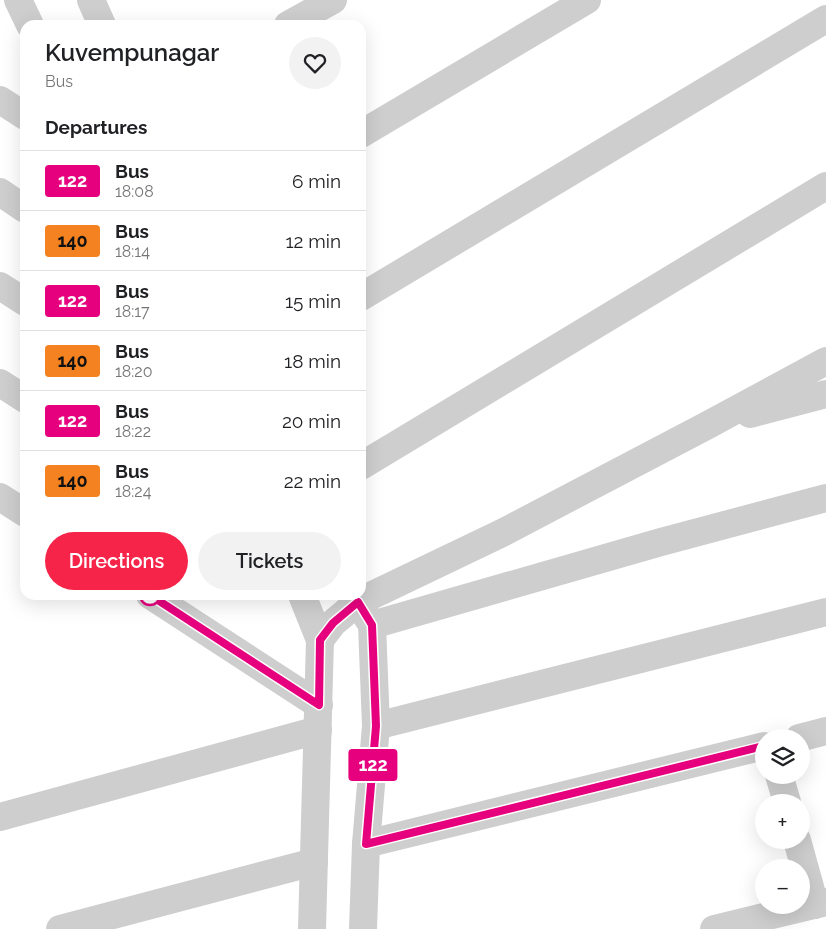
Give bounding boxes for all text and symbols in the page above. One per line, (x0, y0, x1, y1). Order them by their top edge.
button: heart (289, 37, 341, 89)
text: Kuvempunagar (45, 38, 219, 67)
text: Bus (45, 72, 73, 91)
text: Departures (45, 116, 147, 138)
text: Bus (115, 160, 149, 182)
text: 122 (58, 170, 87, 191)
text: 6 min (292, 170, 341, 192)
text: 18:08 (115, 182, 154, 201)
text: Bus (115, 220, 149, 242)
text: 140 (57, 230, 88, 251)
text: 12 min (285, 230, 341, 252)
text: 18:14 (115, 242, 150, 261)
text: Bus (115, 280, 149, 302)
text: 122 (58, 290, 87, 311)
text: 15 min (285, 290, 341, 312)
text: 18:17 (115, 302, 150, 321)
text: Bus (115, 340, 149, 362)
text: 140 (57, 350, 88, 371)
text: 18 min (284, 350, 341, 372)
text: 18:20 (115, 362, 152, 381)
text: Bus (115, 400, 149, 422)
text: 122 (58, 410, 87, 431)
text: 20 min (282, 410, 341, 432)
text: 18:22 (115, 422, 151, 441)
text: Bus (115, 460, 149, 482)
text: 140 (57, 470, 88, 491)
text: 22 min (284, 470, 341, 492)
text: 18:24 (115, 482, 151, 501)
button: Directions (45, 532, 188, 590)
button: Tickets (198, 532, 341, 590)
unlabelled marker (139, 584, 161, 606)
map controls (755, 729, 810, 914)
button: layers (755, 729, 810, 784)
line badge: 122 (344, 749, 402, 781)
text: 122 (358, 754, 388, 775)
button: + (755, 794, 810, 849)
button: − (755, 859, 810, 914)

